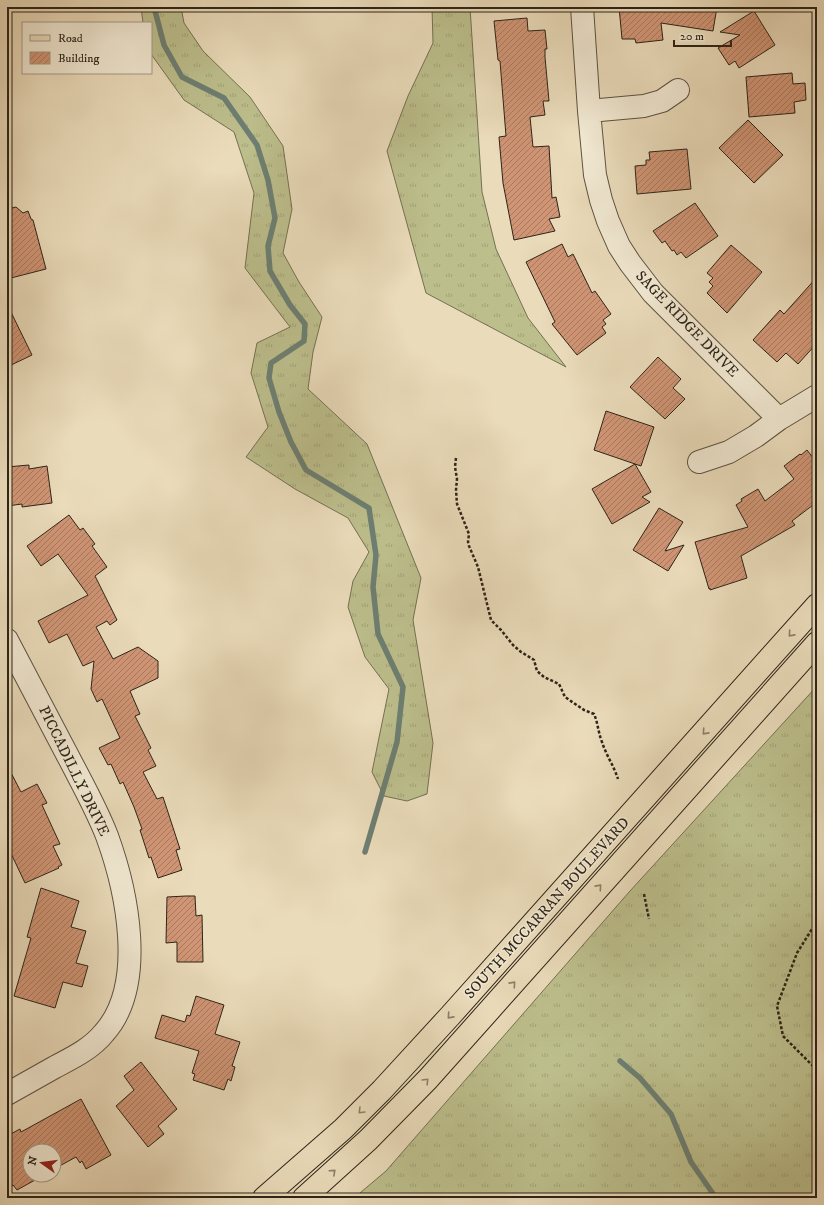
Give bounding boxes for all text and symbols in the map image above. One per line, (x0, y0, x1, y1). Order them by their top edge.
legend (22, 22, 152, 74)
scale bar (674, 22, 731, 48)
text: 20 m (680, 29, 704, 44)
text: Road (58, 31, 83, 46)
text: Building (58, 51, 99, 66)
street label: SAGE RIDGE DRIVE (631, 267, 743, 381)
one-way arrow (789, 630, 796, 637)
street label: PICCADILLY DRIVE (34, 703, 114, 840)
one-way arrow (703, 727, 710, 734)
street label: SOUTH MCCARRAN BOULEVARD (460, 813, 634, 1003)
one-way arrow (595, 885, 602, 892)
one-way arrow (508, 982, 515, 989)
one-way arrow (447, 1011, 455, 1019)
one-way arrow (421, 1078, 429, 1086)
one-way arrow (358, 1106, 366, 1114)
north arrow (22, 1143, 62, 1183)
text: N (25, 1155, 41, 1167)
one-way arrow (328, 1169, 336, 1176)

